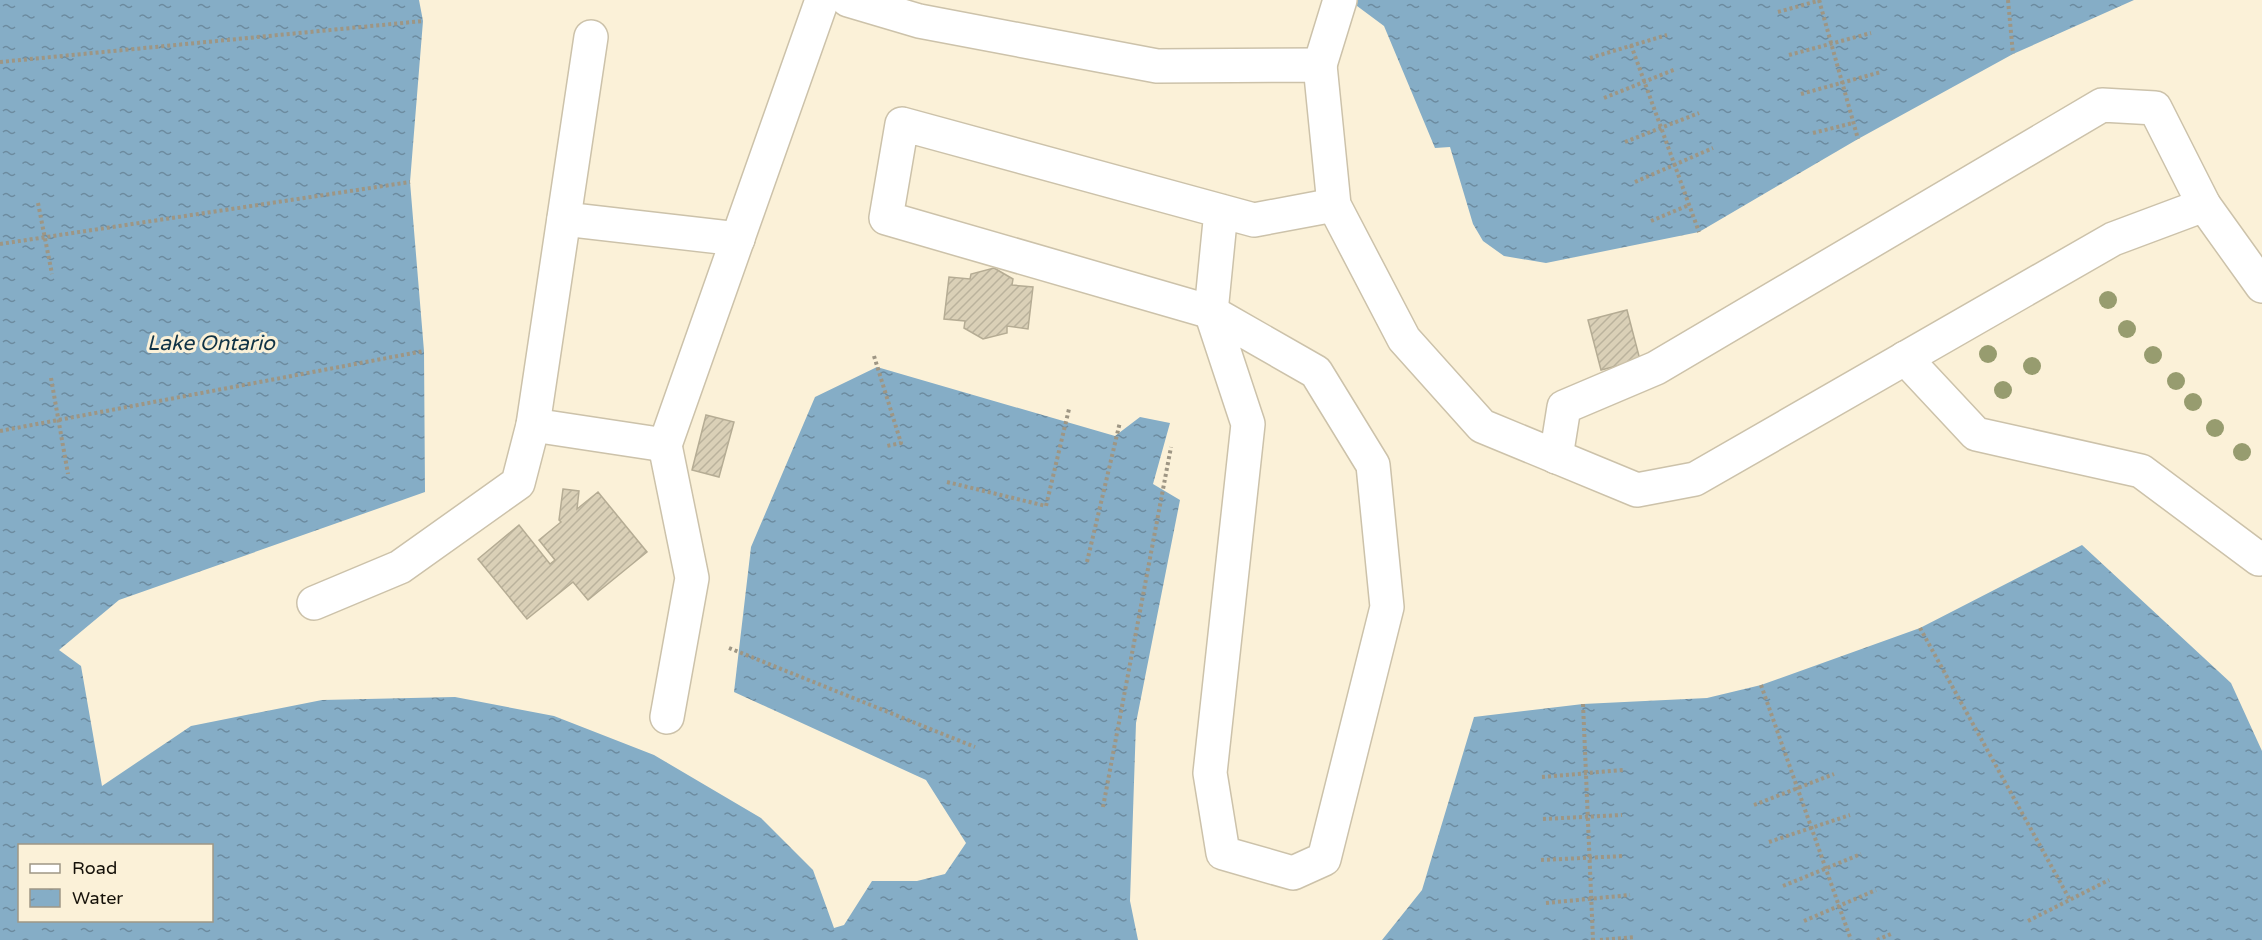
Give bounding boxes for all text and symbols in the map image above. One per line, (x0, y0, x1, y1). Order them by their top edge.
water label: Lake Ontario (147, 331, 276, 356)
legend (18, 844, 213, 922)
text: Road (72, 857, 117, 879)
text: Water (72, 887, 123, 909)

